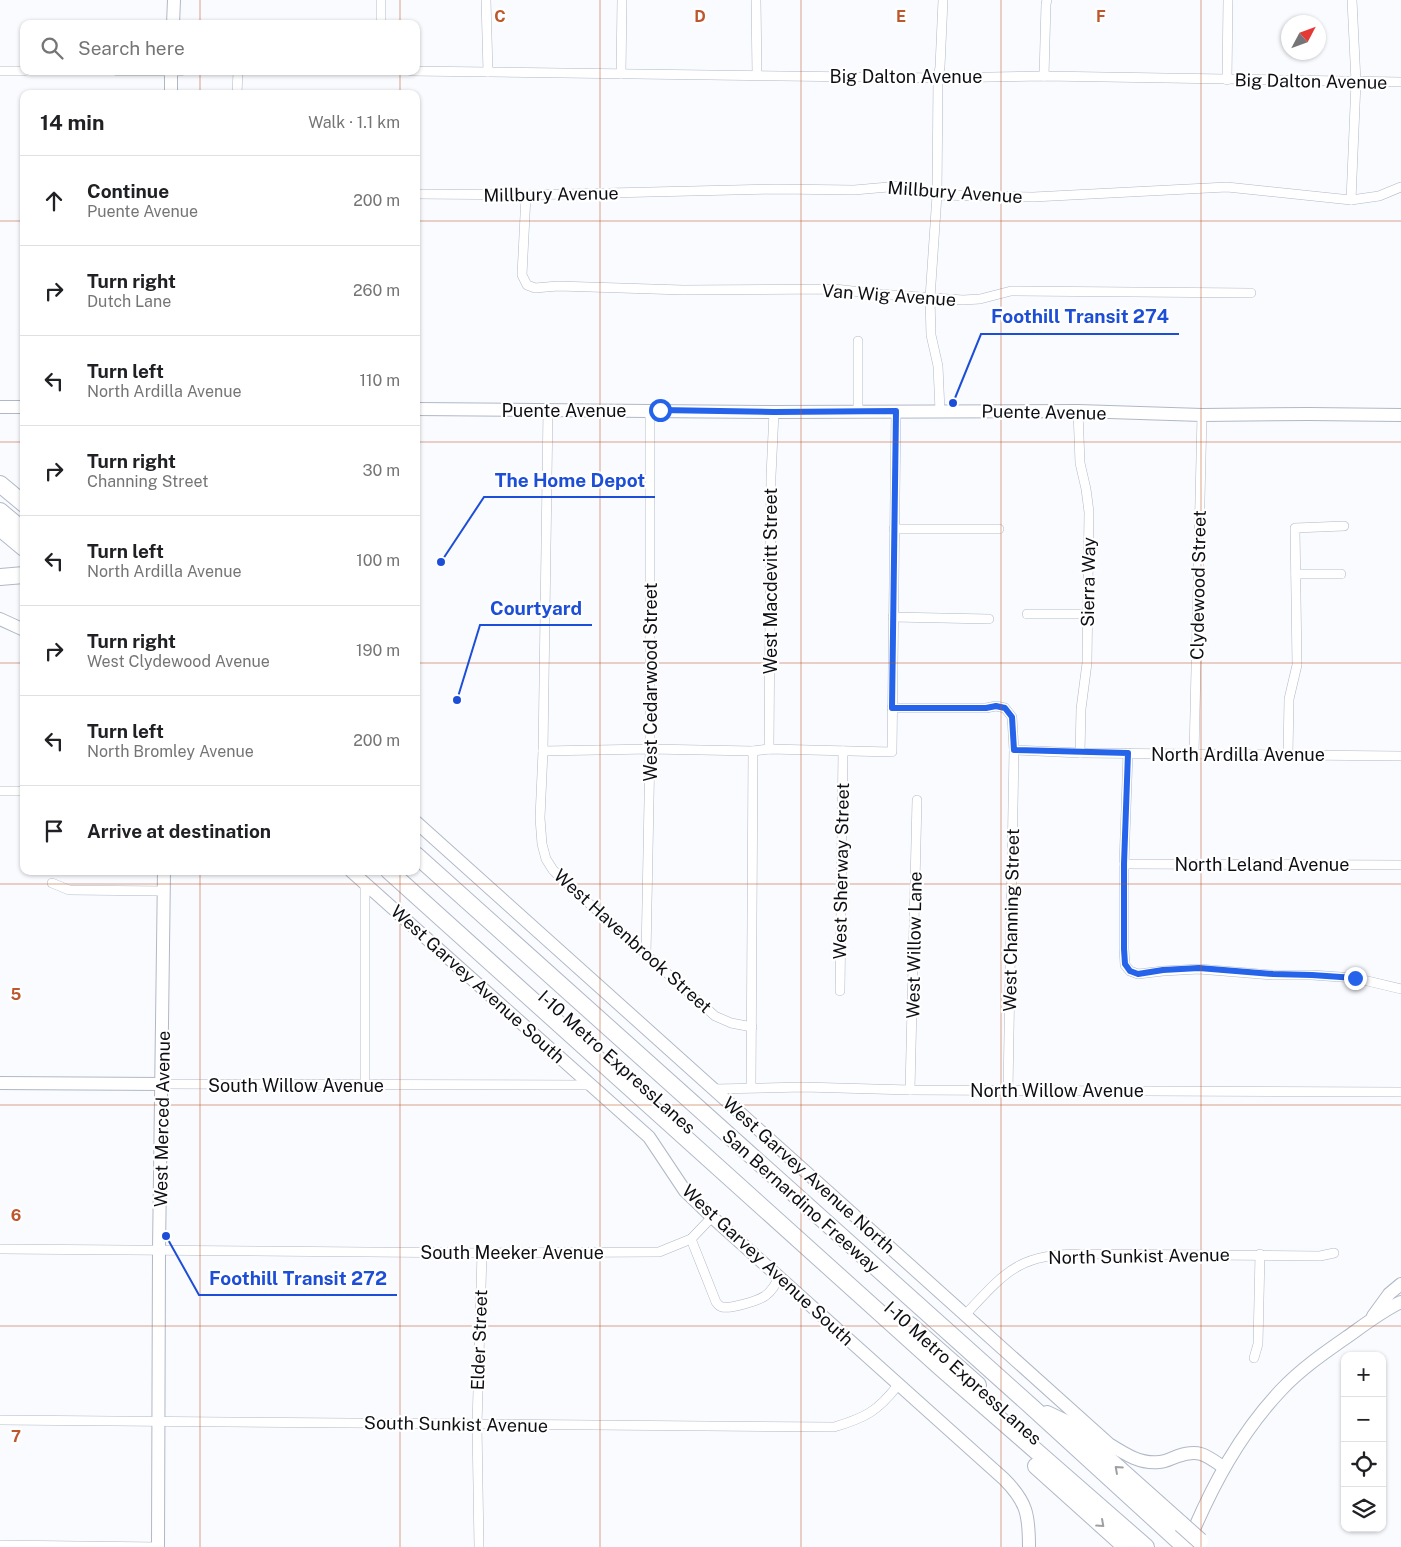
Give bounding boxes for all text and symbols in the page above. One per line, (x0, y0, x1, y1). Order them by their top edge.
text: C (494, 7, 506, 26)
text: D (694, 7, 706, 26)
text: E (896, 7, 906, 26)
text: F (1096, 7, 1106, 26)
north arrow (1281, 15, 1326, 60)
search box (20, 20, 420, 75)
icon: search (38, 34, 66, 62)
text: Search here (78, 37, 185, 59)
street label: Big Dalton Avenue (830, 66, 982, 87)
street label: Big Dalton Avenue (1234, 69, 1388, 93)
text: 14 min (40, 110, 104, 135)
text: Walk · 1.1 km (308, 113, 400, 132)
street label: Millbury Avenue (887, 177, 1023, 207)
text: Continue (87, 180, 169, 202)
street label: Millbury Avenue (483, 182, 619, 206)
icon: ahead (40, 187, 68, 215)
text: 200 m (353, 191, 400, 210)
text: Puente Avenue (87, 202, 198, 221)
text: Turn right (87, 270, 176, 292)
icon: right (40, 277, 68, 305)
street label: Van Wig Avenue (821, 280, 957, 310)
text: 260 m (353, 281, 400, 300)
text: Dutch Lane (87, 292, 171, 311)
callout: Foothill Transit 274 (981, 300, 1179, 334)
text: Foothill Transit 274 (991, 305, 1169, 327)
text: Turn left (87, 360, 164, 382)
icon: left (40, 367, 68, 395)
text: 110 m (359, 371, 400, 390)
text: North Ardilla Avenue (87, 382, 242, 401)
route start (649, 399, 672, 422)
street label: Puente Avenue (501, 400, 627, 421)
street label: Puente Avenue (981, 400, 1107, 424)
text: Turn right (87, 450, 176, 472)
icon: right (40, 457, 68, 485)
text: 30 m (363, 461, 400, 480)
callout: The Home Depot (484, 463, 655, 497)
text: The Home Depot (495, 469, 645, 491)
text: Channing Street (87, 472, 208, 491)
street label: West Macdevitt Street (760, 488, 781, 674)
street label: Clydewood Street (1186, 510, 1210, 660)
street label: Sierra Way (1077, 536, 1099, 627)
text: Turn left (87, 540, 164, 562)
icon: left (40, 547, 68, 575)
text: 100 m (356, 551, 400, 570)
text: North Ardilla Avenue (87, 562, 242, 581)
street label: West Cedarwood Street (640, 582, 661, 782)
callout: Courtyard (480, 591, 592, 625)
text: Courtyard (490, 597, 582, 619)
text: Turn right (87, 630, 176, 652)
icon: right (40, 637, 68, 665)
text: 190 m (356, 641, 400, 660)
text: West Clydewood Avenue (87, 652, 270, 671)
text: Turn left (87, 720, 164, 742)
icon: left (40, 727, 68, 755)
text: 200 m (353, 731, 400, 750)
text: North Bromley Avenue (87, 742, 254, 761)
street label: North Ardilla Avenue (1151, 744, 1325, 765)
street label: West Sherway Street (829, 782, 853, 960)
icon: arrive (40, 817, 68, 845)
text: Arrive at destination (87, 820, 271, 842)
street label: West Channing Street (999, 828, 1023, 1012)
street label: North Leland Avenue (1174, 854, 1350, 875)
street label: West Havenbrook Street (550, 865, 716, 1017)
street label: West Willow Lane (902, 871, 926, 1019)
street label: West Garvey Avenue South (387, 901, 569, 1067)
route end (1344, 967, 1367, 990)
text: 5 (11, 985, 22, 1004)
street label: I-10 Metro ExpressLanes (534, 986, 700, 1138)
street label: West Merced Avenue (150, 1031, 174, 1207)
street label: South Willow Avenue (208, 1075, 384, 1096)
street label: North Willow Avenue (970, 1080, 1144, 1101)
street label: West Garvey Avenue North (719, 1092, 899, 1258)
street label: San Bernardino Freeway (718, 1125, 884, 1277)
street label: West Garvey Avenue South (678, 1180, 858, 1350)
text: 6 (11, 1206, 21, 1225)
street label: South Meeker Avenue (420, 1242, 604, 1263)
street label: North Sunkist Avenue (1048, 1244, 1230, 1268)
callout: Foothill Transit 272 (199, 1261, 397, 1295)
text: Foothill Transit 272 (209, 1267, 387, 1289)
street label: Elder Street (467, 1289, 491, 1391)
street label: I-10 Metro ExpressLanes (880, 1297, 1046, 1449)
map controls (1341, 1352, 1386, 1532)
button: + (1341, 1352, 1386, 1397)
button: − (1341, 1397, 1386, 1442)
street label: South Sunkist Avenue (364, 1412, 548, 1436)
text: 7 (11, 1427, 21, 1446)
button: locate (1341, 1442, 1386, 1487)
one-way arrow (1115, 1466, 1124, 1475)
button: layers (1341, 1487, 1386, 1532)
one-way arrow (1095, 1518, 1104, 1527)

